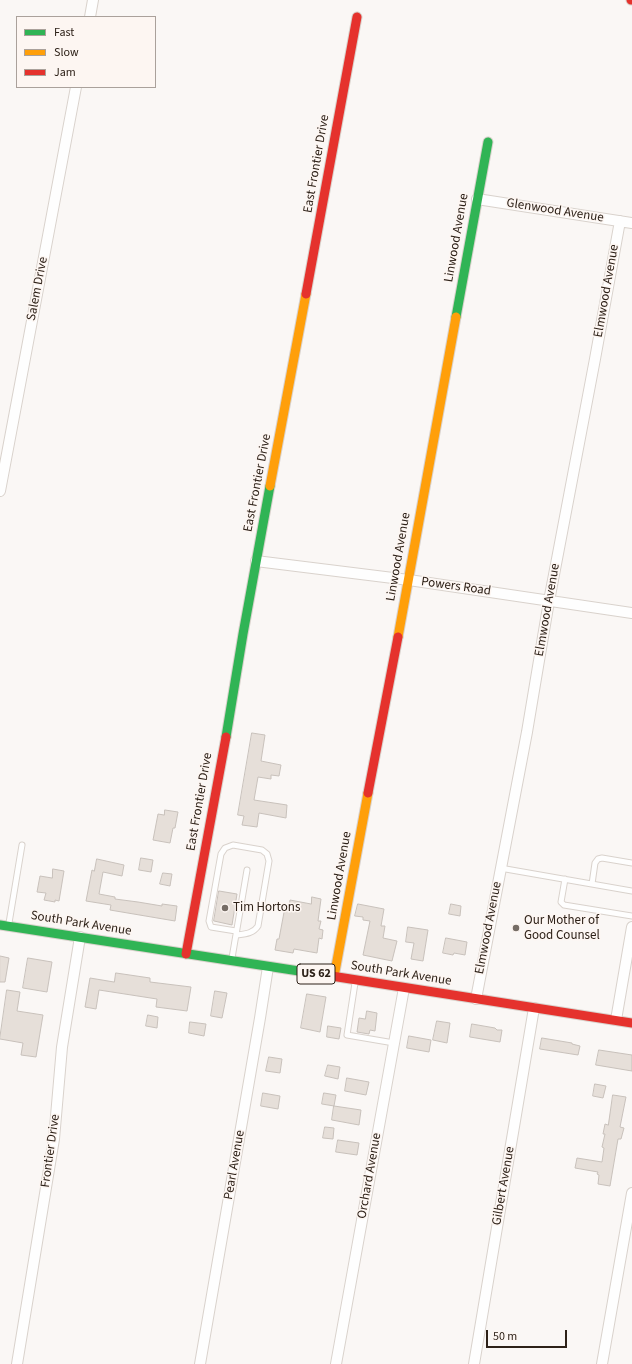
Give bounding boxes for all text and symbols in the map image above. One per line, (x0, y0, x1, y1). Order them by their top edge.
legend (16, 16, 156, 88)
text: Fast (54, 24, 74, 41)
text: Slow (54, 44, 79, 61)
text: Jam (54, 64, 76, 81)
street label: East Frontier Drive (301, 114, 333, 214)
street label: Linwood Avenue (442, 192, 472, 284)
street label: Glenwood Avenue (505, 196, 605, 226)
street label: Elmwood Avenue (591, 243, 623, 339)
street label: Salem Drive (24, 256, 52, 322)
street label: East Frontier Drive (241, 433, 275, 533)
street label: Linwood Avenue (384, 511, 414, 603)
street label: Elmwood Avenue (532, 562, 564, 658)
street label: Powers Road (420, 574, 492, 600)
street label: East Frontier Drive (184, 752, 216, 852)
street label: Linwood Avenue (325, 830, 355, 922)
street label: Elmwood Avenue (472, 880, 506, 976)
place label: Tim Hortons (233, 900, 300, 916)
marker: Tim Hortons (220, 903, 230, 913)
street label: South Park Avenue (29, 908, 133, 940)
place label: Our Mother of Good Counsel (524, 913, 600, 944)
marker: Our Mother of Good Counsel (511, 923, 521, 933)
street label: South Park Avenue (349, 958, 453, 990)
road number: US 62 (297, 964, 335, 984)
street label: Frontier Drive (38, 1113, 64, 1189)
street label: Pearl Avenue (221, 1129, 249, 1201)
street label: Orchard Avenue (355, 1132, 385, 1220)
street label: Gilbert Avenue (489, 1145, 519, 1227)
scale bar (488, 1322, 569, 1348)
text: 50 m (493, 1328, 517, 1345)

